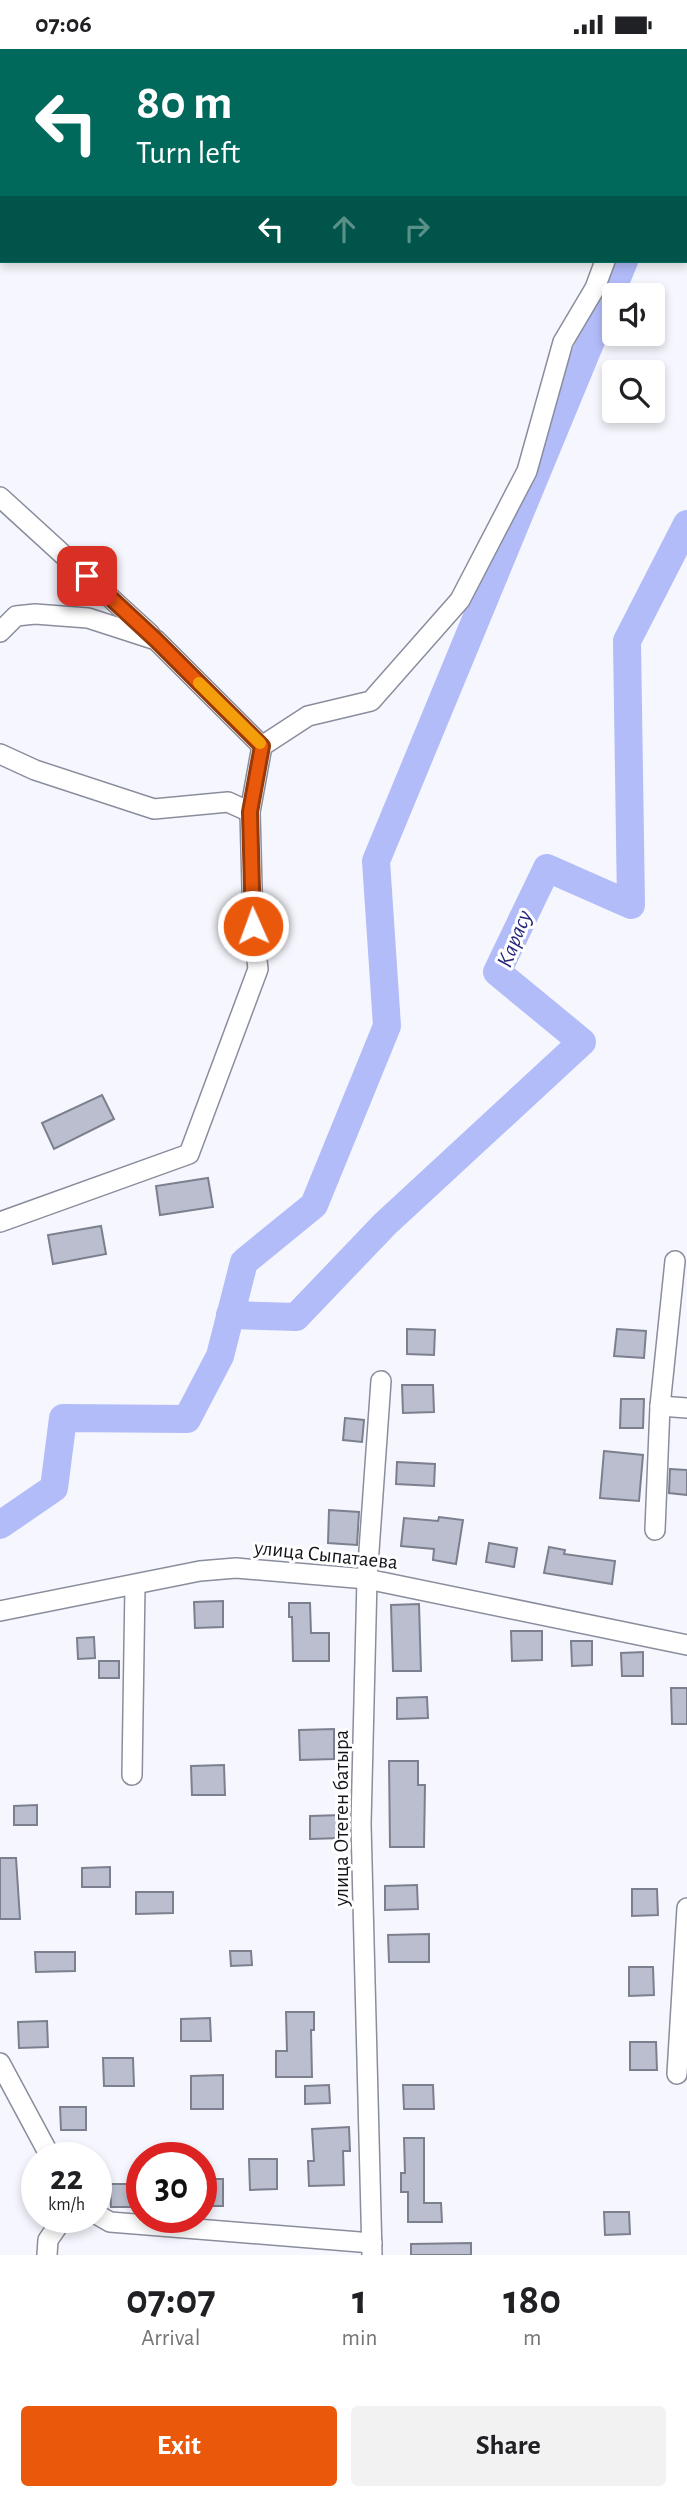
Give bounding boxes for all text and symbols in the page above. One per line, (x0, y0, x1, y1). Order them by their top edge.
text: 07:06 (35, 11, 92, 37)
icon: left (21, 77, 112, 168)
text: 80 m (136, 79, 233, 128)
text: Turn left (136, 137, 240, 169)
icon: left (252, 210, 290, 248)
icon: ahead (325, 210, 363, 248)
icon: right (398, 210, 436, 248)
map controls (602, 283, 665, 423)
button: sound (602, 283, 665, 346)
button: search (602, 360, 665, 423)
pin (57, 546, 117, 606)
icon: arrive (68, 557, 106, 595)
position arrow (216, 889, 290, 963)
water label: Карасу (493, 907, 537, 971)
street label: улица Сыпатаева (252, 1537, 399, 1573)
street label: улица Отеген батыра (331, 1729, 352, 1907)
speed limit sign: 30 (126, 2142, 217, 2233)
text: 22 (50, 2161, 83, 2196)
text: km/h (48, 2196, 85, 2214)
text: 07:07 (126, 2279, 216, 2321)
text: 1 (352, 2279, 367, 2321)
text: 180 (503, 2279, 561, 2321)
text: Arrival (141, 2327, 200, 2350)
text: min (342, 2327, 377, 2350)
text: m (523, 2327, 541, 2350)
button: Exit (21, 2406, 337, 2486)
button: Share (351, 2406, 666, 2486)

